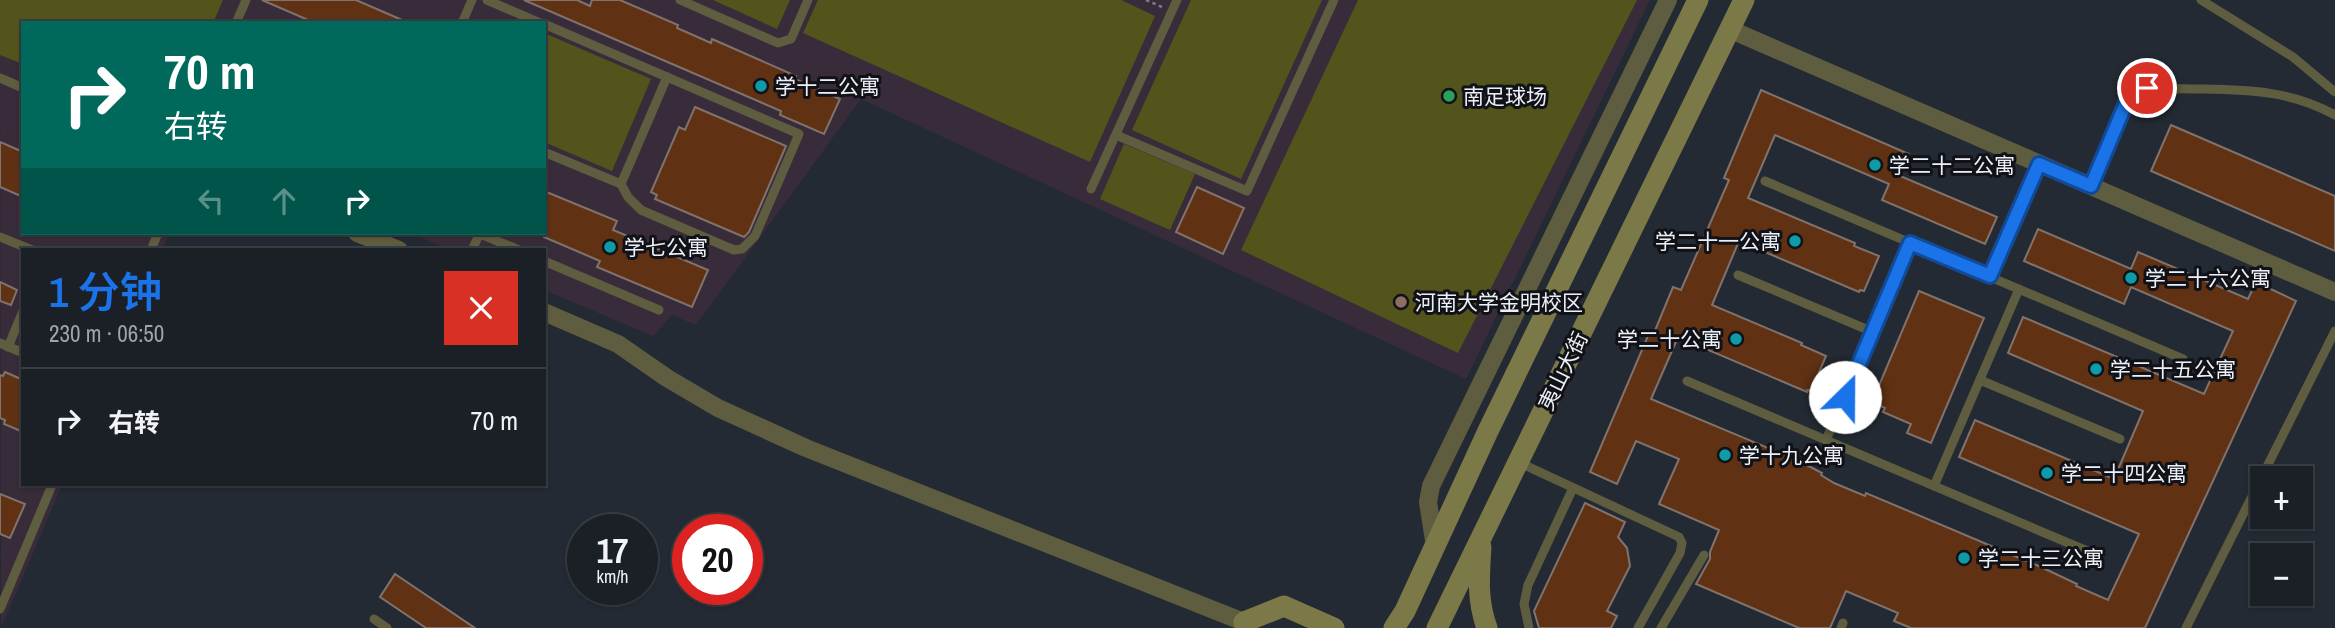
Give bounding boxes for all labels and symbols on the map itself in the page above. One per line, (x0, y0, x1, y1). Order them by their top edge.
pin (2117, 58, 2177, 118)
place label: 学十二公寓 (775, 72, 880, 101)
marker: 学十二公寓 (753, 78, 769, 94)
place label: 南足球场 (1463, 82, 1547, 111)
marker: 南足球场 (1441, 88, 1457, 104)
place label: 学二十二公寓 (1889, 151, 2015, 180)
marker: 学二十二公寓 (1867, 157, 1883, 173)
place label: 学二十一公寓 (1655, 227, 1781, 256)
place label: 学七公寓 (624, 233, 708, 262)
marker: 学二十一公寓 (1787, 233, 1803, 249)
marker: 学七公寓 (602, 239, 618, 255)
place label: 学二十六公寓 (2145, 264, 2271, 293)
marker: 学二十六公寓 (2123, 270, 2139, 286)
place label: 河南大学金明校区 (1415, 288, 1583, 317)
marker: 河南大学金明校区 (1393, 294, 1409, 310)
place label: 学二十公寓 (1617, 325, 1722, 354)
street label: 夷山大街 (1532, 327, 1594, 415)
marker: 学二十公寓 (1728, 331, 1744, 347)
place label: 学二十五公寓 (2110, 355, 2236, 384)
position arrow (1808, 360, 1882, 434)
marker: 学二十五公寓 (2088, 361, 2104, 377)
place label: 学十九公寓 (1739, 441, 1844, 470)
marker: 学十九公寓 (1717, 447, 1733, 463)
place label: 学二十四公寓 (2061, 459, 2187, 488)
marker: 学二十四公寓 (2039, 465, 2055, 481)
speed limit sign: 20 (672, 514, 763, 605)
place label: 学二十三公寓 (1978, 544, 2104, 573)
marker: 学二十三公寓 (1956, 550, 1972, 566)

